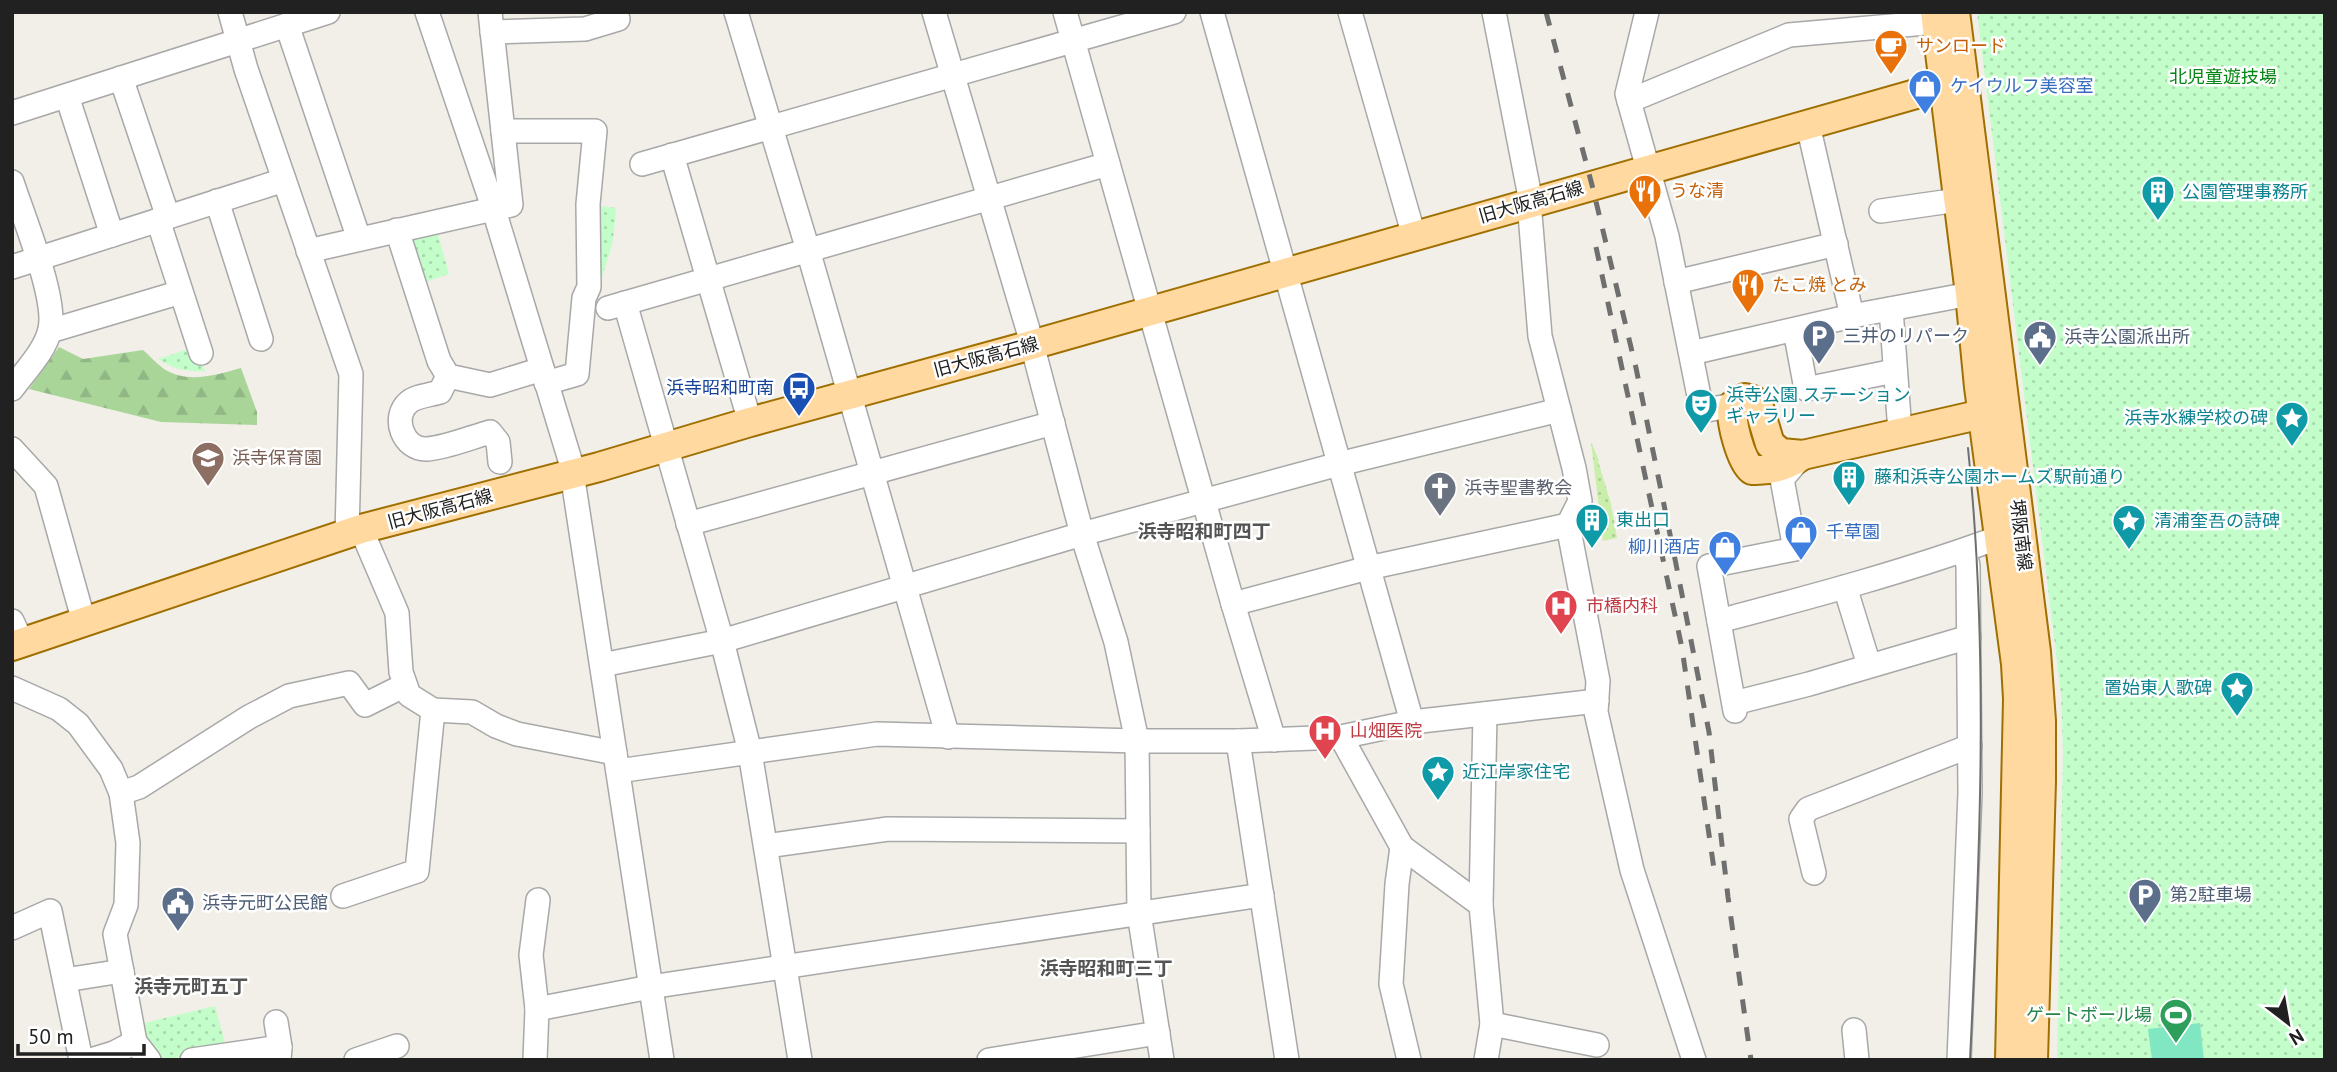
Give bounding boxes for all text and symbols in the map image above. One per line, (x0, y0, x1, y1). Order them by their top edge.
cafe icon: サンロード (1872, 27, 1910, 76)
place label: サンロード (1916, 34, 2006, 57)
park label: 北児童遊技場 (2169, 65, 2277, 88)
shop icon: ケイウルフ美容室 (1906, 67, 1944, 116)
place label: ケイウルフ美容室 (1950, 74, 2094, 97)
restaurant icon: うな清 (1626, 172, 1664, 221)
building icon: 公園管理事務所 (2139, 173, 2177, 222)
street label: 旧大阪高石線 (1476, 176, 1586, 227)
place label: うな清 (1670, 179, 1724, 202)
place label: 公園管理事務所 (2182, 180, 2308, 203)
restaurant icon: たこ焼 とみ (1729, 266, 1767, 315)
place label: たこ焼 とみ (1772, 273, 1867, 296)
parking icon: 三井のリパーク (1800, 317, 1838, 366)
public building icon: 浜寺公園派出所 (2021, 318, 2059, 367)
place label: 三井のリパーク (1843, 324, 1969, 347)
place label: 浜寺公園派出所 (2064, 325, 2190, 348)
street label: 旧大阪高石線 (931, 331, 1041, 382)
bus stop icon: 浜寺昭和町南 (780, 369, 818, 418)
place label: 浜寺昭和町南 (666, 376, 774, 399)
place label: 浜寺公園 ステーション ギャラリー (1726, 383, 1910, 427)
theatre icon: 浜寺公園 ステーション ギャラリー (1682, 386, 1720, 435)
place icon: 浜寺水練学校の碑 (2273, 399, 2311, 448)
place label: 浜寺水練学校の碑 (2124, 406, 2268, 429)
school or university icon: 浜寺保育園 (189, 439, 227, 488)
place label: 浜寺保育園 (232, 446, 322, 469)
building icon: 藤和浜寺公園ホームズ駅前通り (1830, 458, 1868, 507)
place label: 藤和浜寺公園ホームズ駅前通り (1874, 465, 2125, 488)
church icon: 浜寺聖書教会 (1421, 469, 1459, 518)
place label: 浜寺聖書教会 (1464, 476, 1572, 499)
street label: 旧大阪高石線 (385, 483, 495, 534)
street label: 堺阪南線 (2006, 498, 2037, 572)
building icon: 東出口 (1573, 501, 1611, 550)
place icon: 清浦奎吾の詩碑 (2110, 502, 2148, 551)
place label: 東出口 (1616, 508, 1670, 531)
place label: 清浦奎吾の詩碑 (2154, 509, 2280, 532)
shop icon: 千草園 (1782, 513, 1820, 562)
district label: 浜寺昭和町四丁 (1137, 519, 1271, 543)
place label: 千草園 (1826, 520, 1880, 543)
shop icon: 柳川酒店 (1706, 528, 1744, 577)
place label: 柳川酒店 (1628, 535, 1700, 558)
hospital icon: 市橋内科 (1542, 587, 1580, 636)
place label: 市橋内科 (1586, 594, 1658, 617)
place icon: 置始東人歌碑 (2218, 669, 2256, 718)
place label: 置始東人歌碑 (2104, 676, 2212, 699)
hospital icon: 山畑医院 (1306, 712, 1344, 761)
place label: 山畑医院 (1350, 719, 1422, 742)
place icon: 近江岸家住宅 (1419, 753, 1457, 802)
place label: 近江岸家住宅 (1462, 760, 1570, 783)
parking icon: 第2駐車場 (2126, 876, 2164, 925)
place label: 第2駐車場 (2170, 883, 2252, 906)
public building icon: 浜寺元町公民館 (159, 884, 197, 933)
place label: 浜寺元町公民館 (202, 891, 328, 914)
district label: 浜寺昭和町三丁 (1039, 956, 1173, 980)
district label: 浜寺元町五丁 (134, 974, 248, 998)
north arrow (2253, 988, 2323, 1058)
sports icon: ゲートボール場 (2157, 996, 2195, 1045)
place label: ゲートボール場 (2026, 1003, 2152, 1026)
scale bar (18, 1012, 144, 1056)
text: 50 m (28, 1023, 74, 1050)
text: N (2285, 1024, 2308, 1051)

